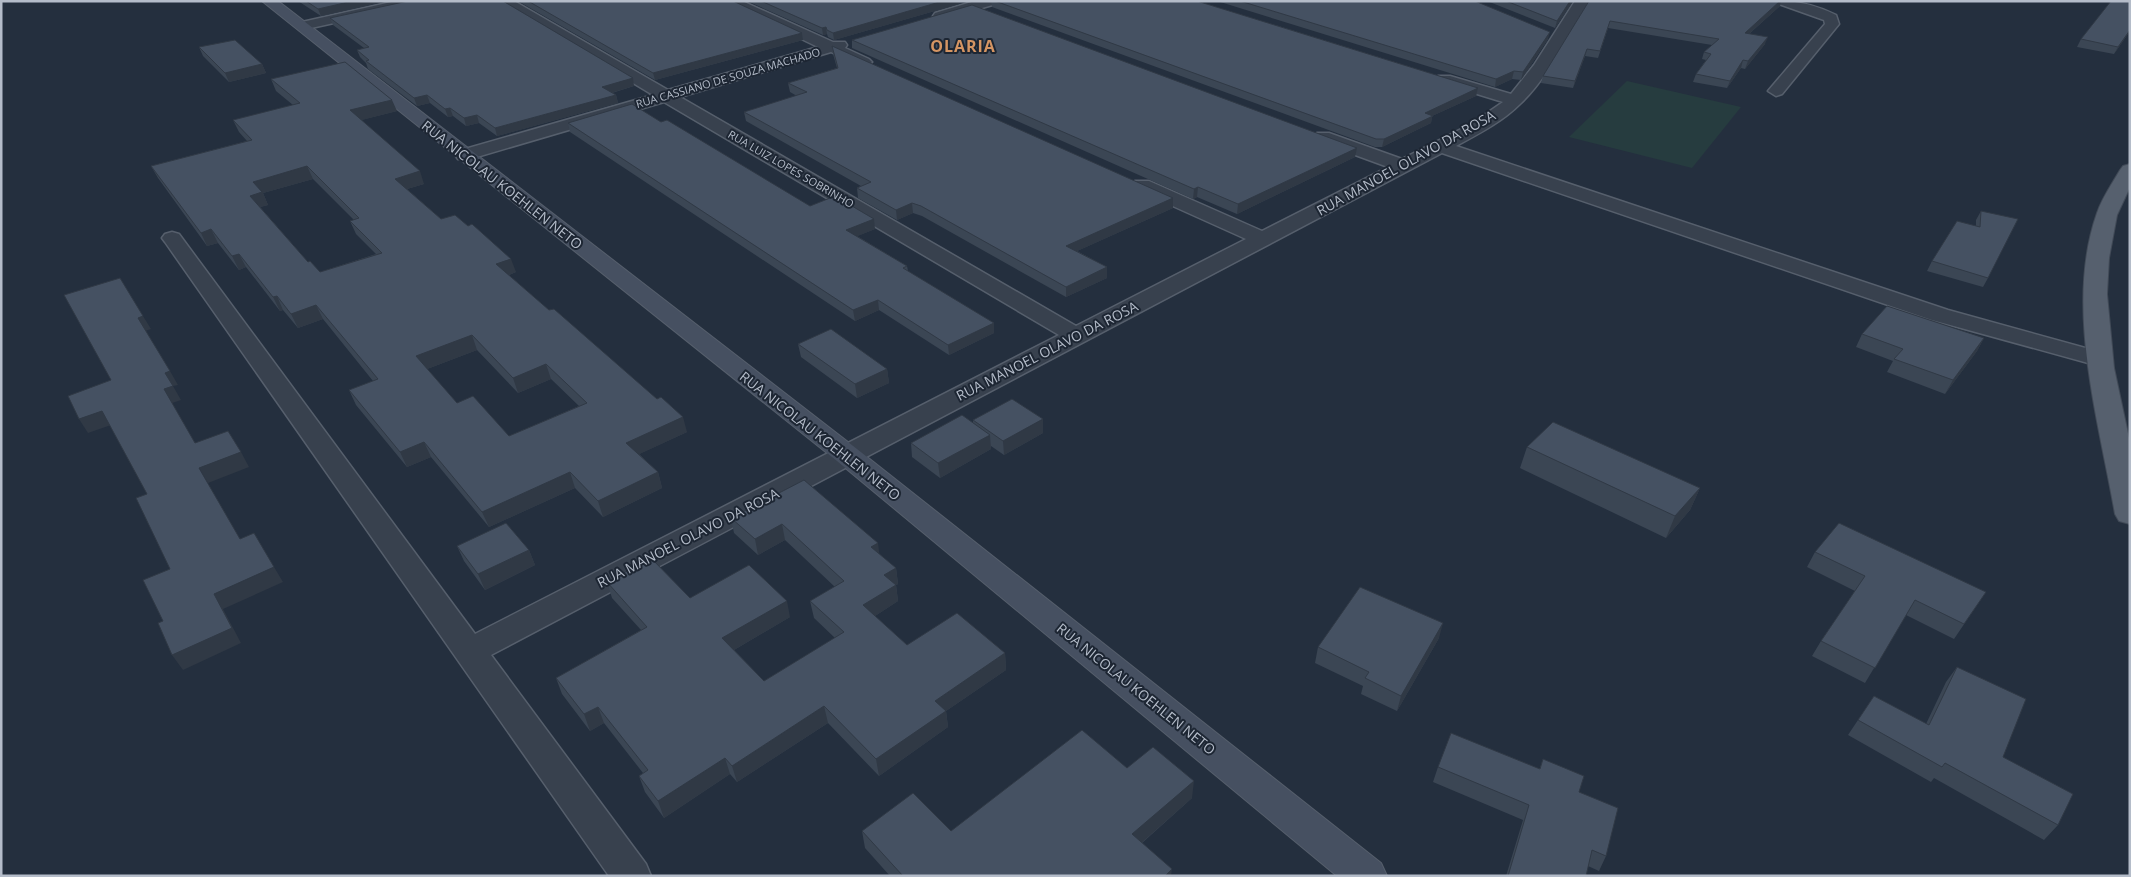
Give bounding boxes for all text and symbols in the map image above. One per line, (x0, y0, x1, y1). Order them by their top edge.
district label: OLARIA (930, 35, 996, 57)
street label: RUA CASSIANO DE SOUZA MACHADO (634, 44, 822, 111)
street label: RUA MANOEL OLAVO DA ROSA (1313, 105, 1499, 220)
street label: RUA NICOLAU KOEHLEN NETO (418, 116, 587, 253)
street label: RUA LUIZ LOPES SOBRINHO (726, 126, 857, 211)
street label: RUA MANOEL OLAVO DA ROSA (953, 296, 1141, 405)
street label: RUA NICOLAU KOEHLEN NETO (736, 367, 905, 504)
street label: RUA MANOEL OLAVO DA ROSA (594, 483, 782, 592)
street label: RUA NICOLAU KOEHLEN NETO (1053, 619, 1220, 759)

